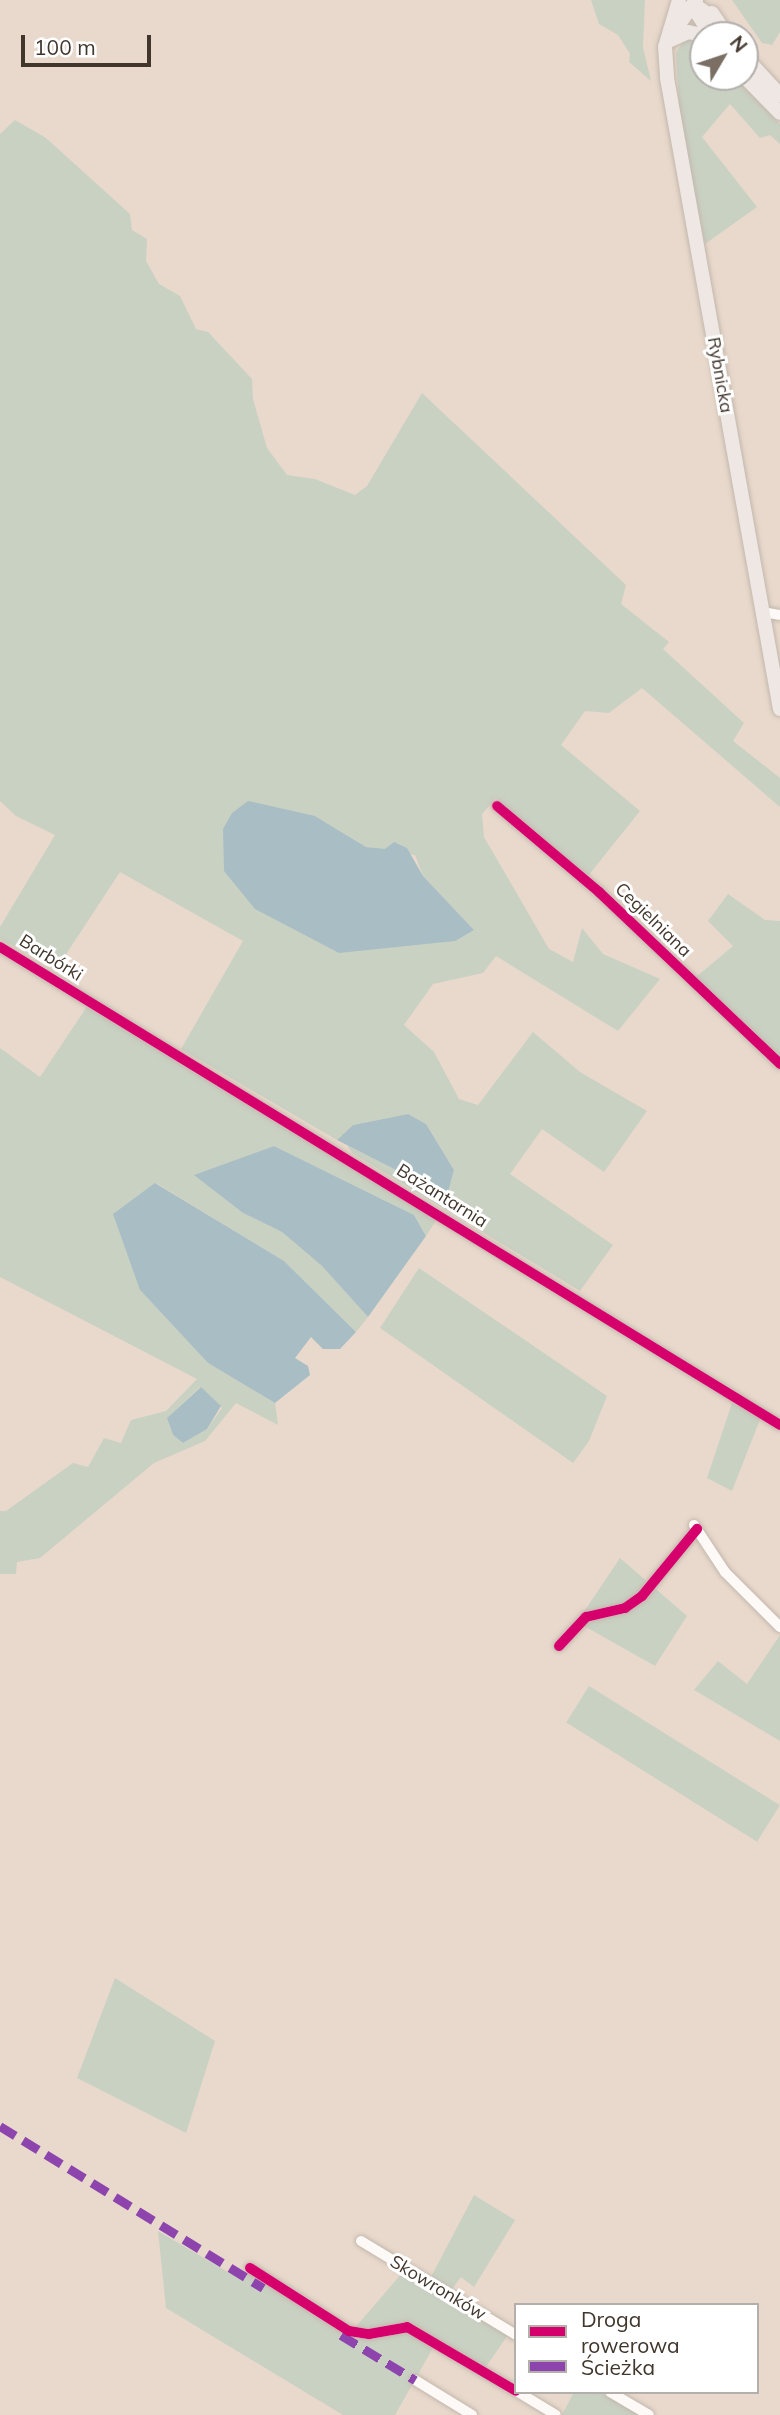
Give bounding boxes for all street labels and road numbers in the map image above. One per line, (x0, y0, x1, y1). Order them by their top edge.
street label: Rybnicka (703, 335, 737, 415)
street label: Cegielniana (610, 878, 696, 962)
street label: Barbórki (15, 930, 87, 986)
street label: Bażantarnia (393, 1160, 491, 1232)
street label: Skowronków (386, 2251, 490, 2325)

